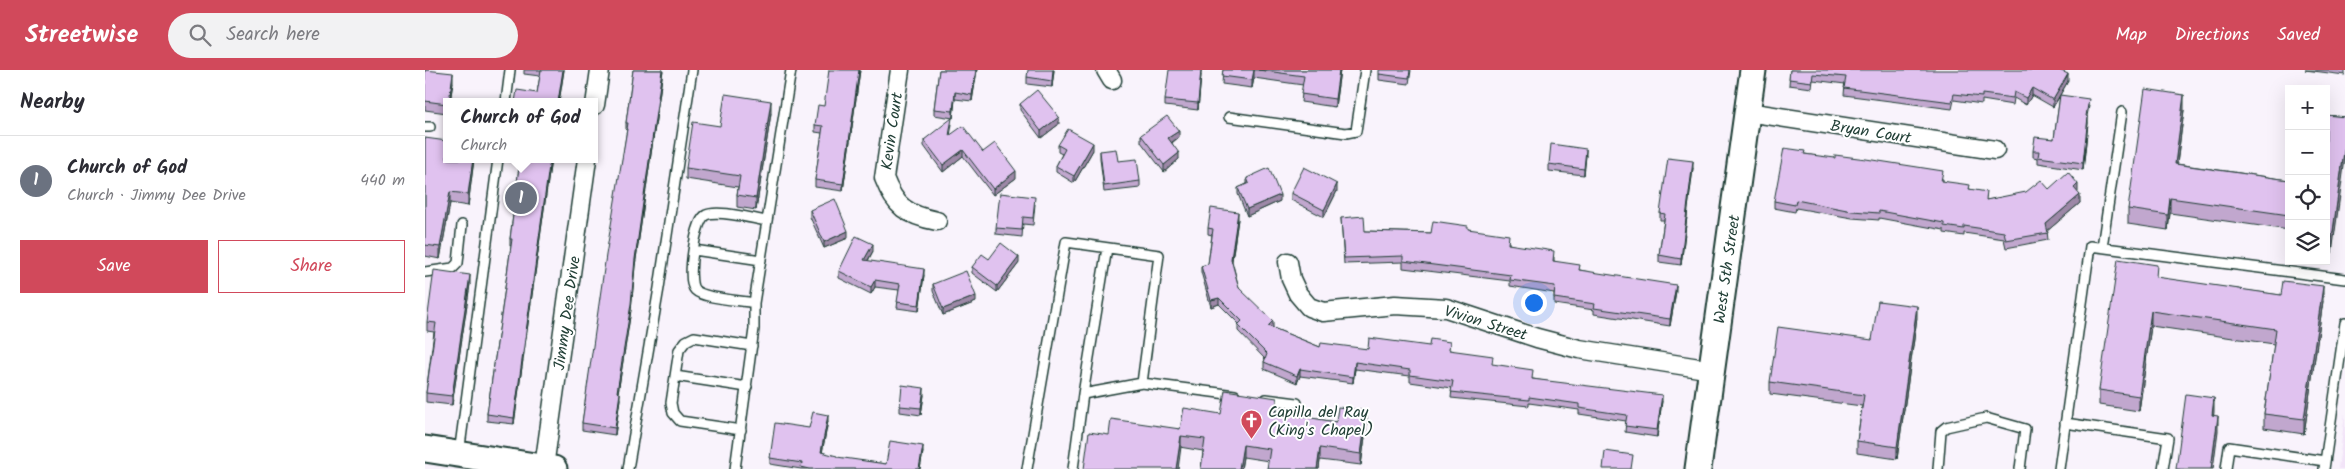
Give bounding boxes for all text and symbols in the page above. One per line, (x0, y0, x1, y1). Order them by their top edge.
search box (168, 13, 518, 58)
text: Streetwise (25, 16, 138, 55)
text: Search here (226, 20, 320, 50)
icon: search (186, 21, 214, 49)
text: Map (2115, 21, 2147, 50)
text: Directions (2175, 21, 2249, 50)
text: Saved (2277, 21, 2320, 50)
map controls (2285, 85, 2330, 265)
button: + (2285, 85, 2330, 130)
text: Nearby (20, 86, 85, 119)
street label: Kevin Court (875, 90, 910, 172)
popup (443, 98, 598, 163)
text: Church of God (460, 103, 581, 133)
street label: Bryan Court (1829, 114, 1914, 151)
button: − (2285, 130, 2330, 175)
text: Church (460, 133, 507, 158)
text: Church of God (67, 153, 187, 183)
text: 1 (34, 168, 38, 193)
text: 440 m (360, 168, 405, 193)
button: locate (2285, 175, 2330, 220)
pin: 1 (505, 179, 537, 217)
text: Church · Jimmy Dee Drive (67, 183, 246, 208)
street label: West 5th Street (1707, 212, 1748, 325)
button: layers (2285, 220, 2330, 265)
button: Save (20, 240, 208, 293)
button: Share (218, 240, 405, 293)
street label: Jimmy Dee Drive (547, 254, 588, 372)
your location (1521, 290, 1547, 316)
street label: Vivion Street (1441, 299, 1531, 348)
place label: Capilla del Ray (King's Chapel) (1268, 400, 1373, 443)
church icon: Capilla del Ray (King's Chapel) (1240, 408, 1264, 439)

